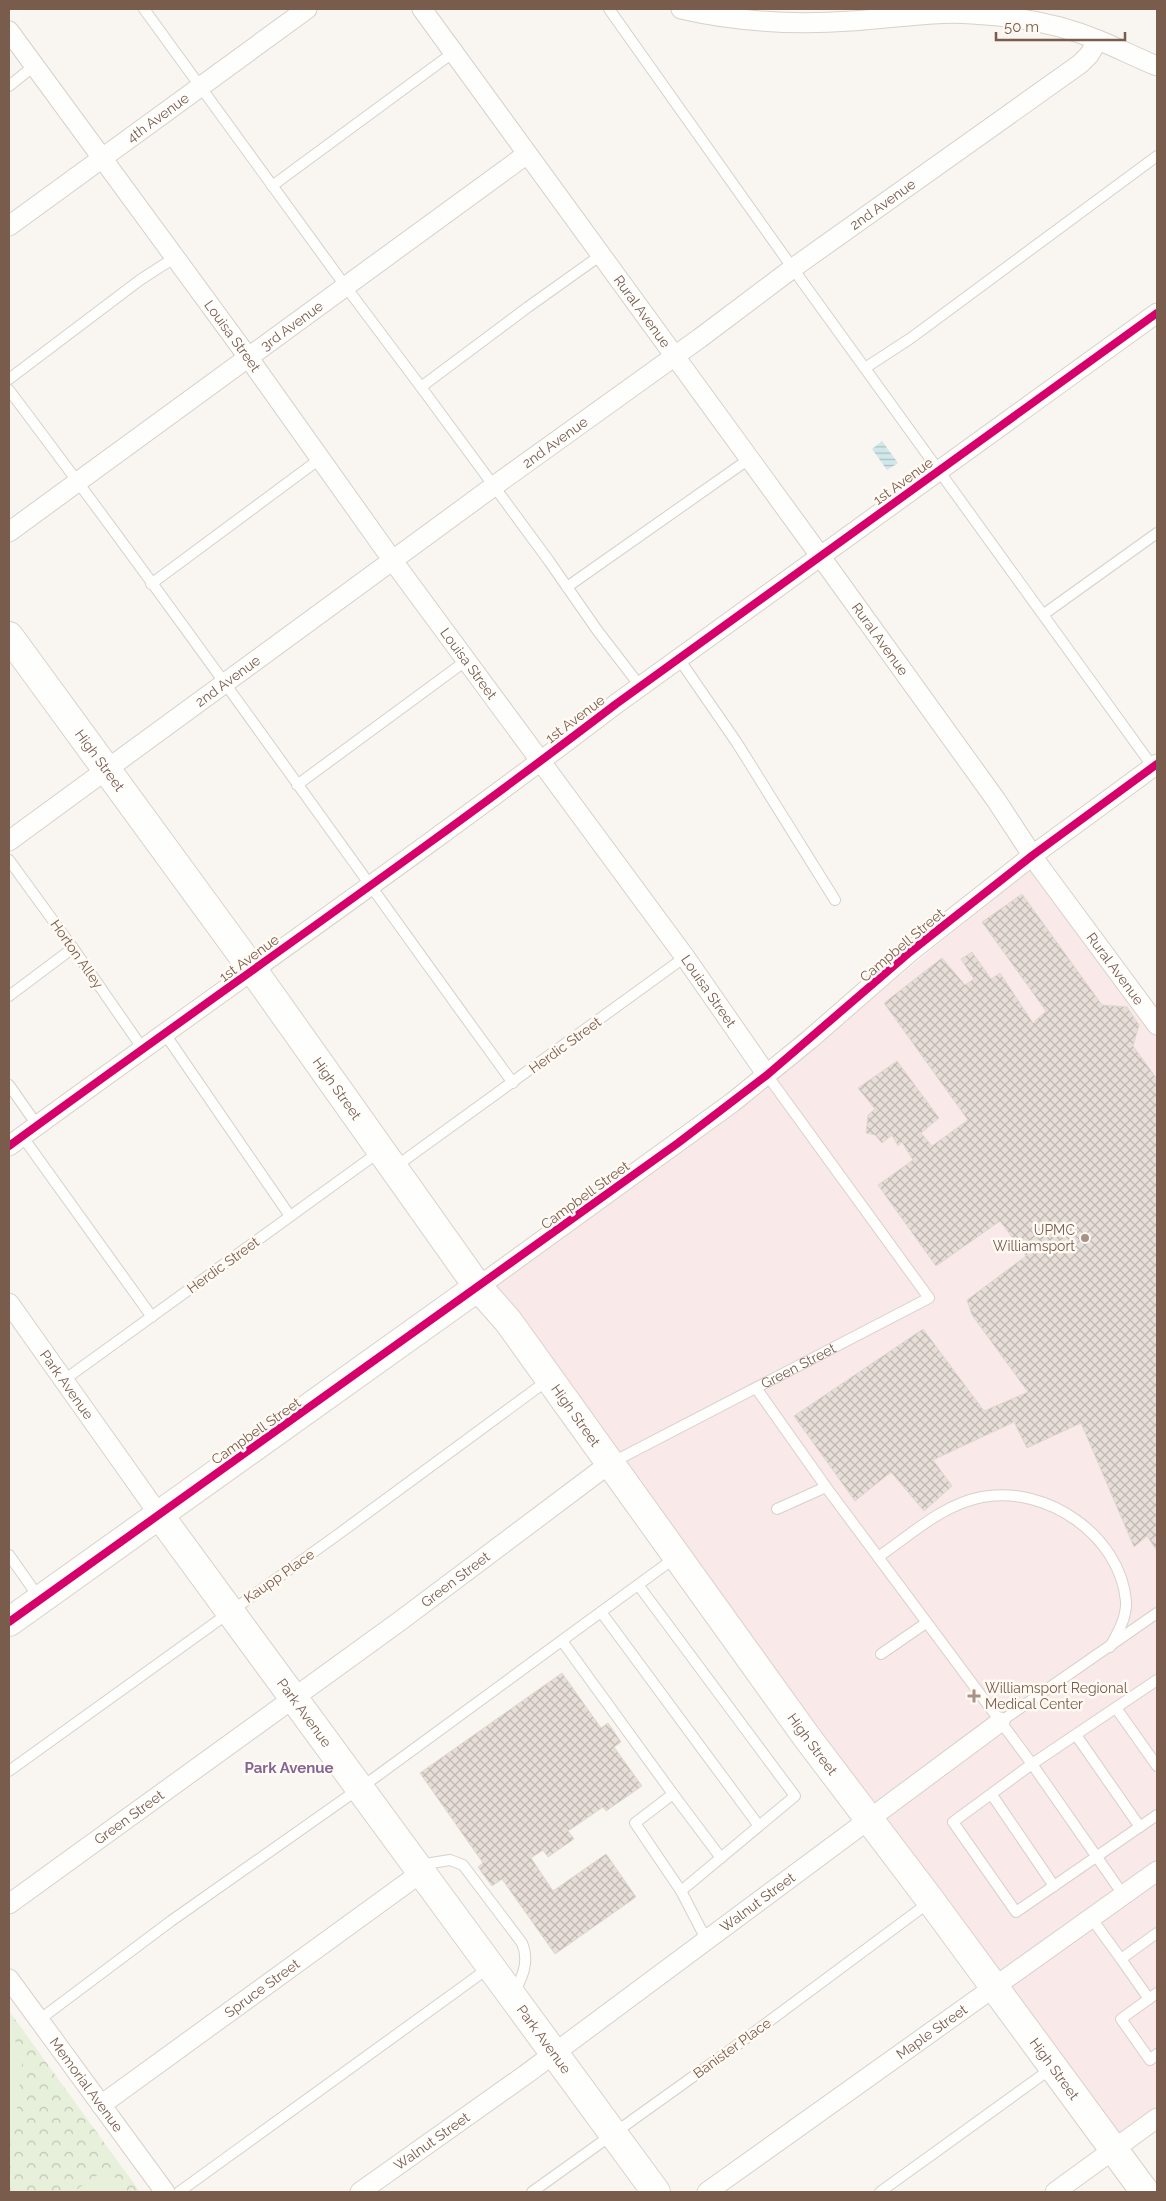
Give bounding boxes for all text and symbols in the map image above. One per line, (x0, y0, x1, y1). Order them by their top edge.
scale bar (996, 10, 1125, 42)
text: 50 m (1004, 18, 1039, 36)
street label: 4th Avenue (124, 90, 192, 146)
street label: 2nd Avenue (847, 176, 918, 233)
street label: Rural Avenue (610, 272, 674, 351)
street label: Louisa Street (201, 297, 264, 375)
street label: 3rd Avenue (257, 298, 326, 354)
street label: 2nd Avenue (519, 413, 591, 471)
street label: 1st Avenue (870, 454, 936, 508)
street label: Rural Avenue (849, 600, 912, 678)
street label: Louisa Street (437, 625, 500, 703)
street label: 2nd Avenue (192, 652, 263, 710)
street label: 1st Avenue (542, 692, 608, 746)
street label: High Street (72, 726, 128, 795)
street label: Campbell Street (857, 905, 948, 985)
street label: Horton Alley (47, 917, 107, 992)
street label: Rural Avenue (1083, 930, 1147, 1008)
street label: 1st Avenue (216, 931, 282, 985)
street label: Louisa Street (678, 952, 740, 1031)
street label: Herdic Street (526, 1013, 604, 1076)
street label: High Street (310, 1054, 365, 1123)
street label: Campbell Street (538, 1157, 632, 1232)
place label: UPMC Williamsport (993, 1222, 1075, 1254)
marker: UPMC Williamsport (1079, 1232, 1091, 1244)
street label: Herdic Street (184, 1233, 262, 1296)
street label: Green Street (758, 1340, 839, 1392)
street label: Park Avenue (37, 1347, 97, 1422)
street label: High Street (548, 1381, 604, 1450)
street label: Campbell Street (208, 1394, 304, 1468)
street label: Kaupp Place (241, 1546, 317, 1606)
street label: Green Street (418, 1548, 493, 1610)
street label: Park Avenue (274, 1675, 335, 1750)
place label: Williamsport Regional Medical Center (985, 1680, 1128, 1712)
marker: Williamsport Regional Medical Center (967, 1689, 981, 1703)
street label: High Street (784, 1710, 841, 1778)
district label: Park Avenue (244, 1759, 334, 1777)
street label: Green Street (91, 1787, 167, 1848)
street label: Walnut Street (717, 1869, 798, 1935)
street label: Spruce Street (221, 1955, 303, 2021)
street label: Maple Street (893, 2001, 970, 2062)
street label: Park Avenue (514, 2002, 574, 2077)
street label: Banister Place (690, 2015, 774, 2081)
street label: Memorial Avenue (47, 2034, 126, 2135)
street label: High Street (1026, 2035, 1083, 2103)
street label: Walnut Street (391, 2109, 473, 2173)

